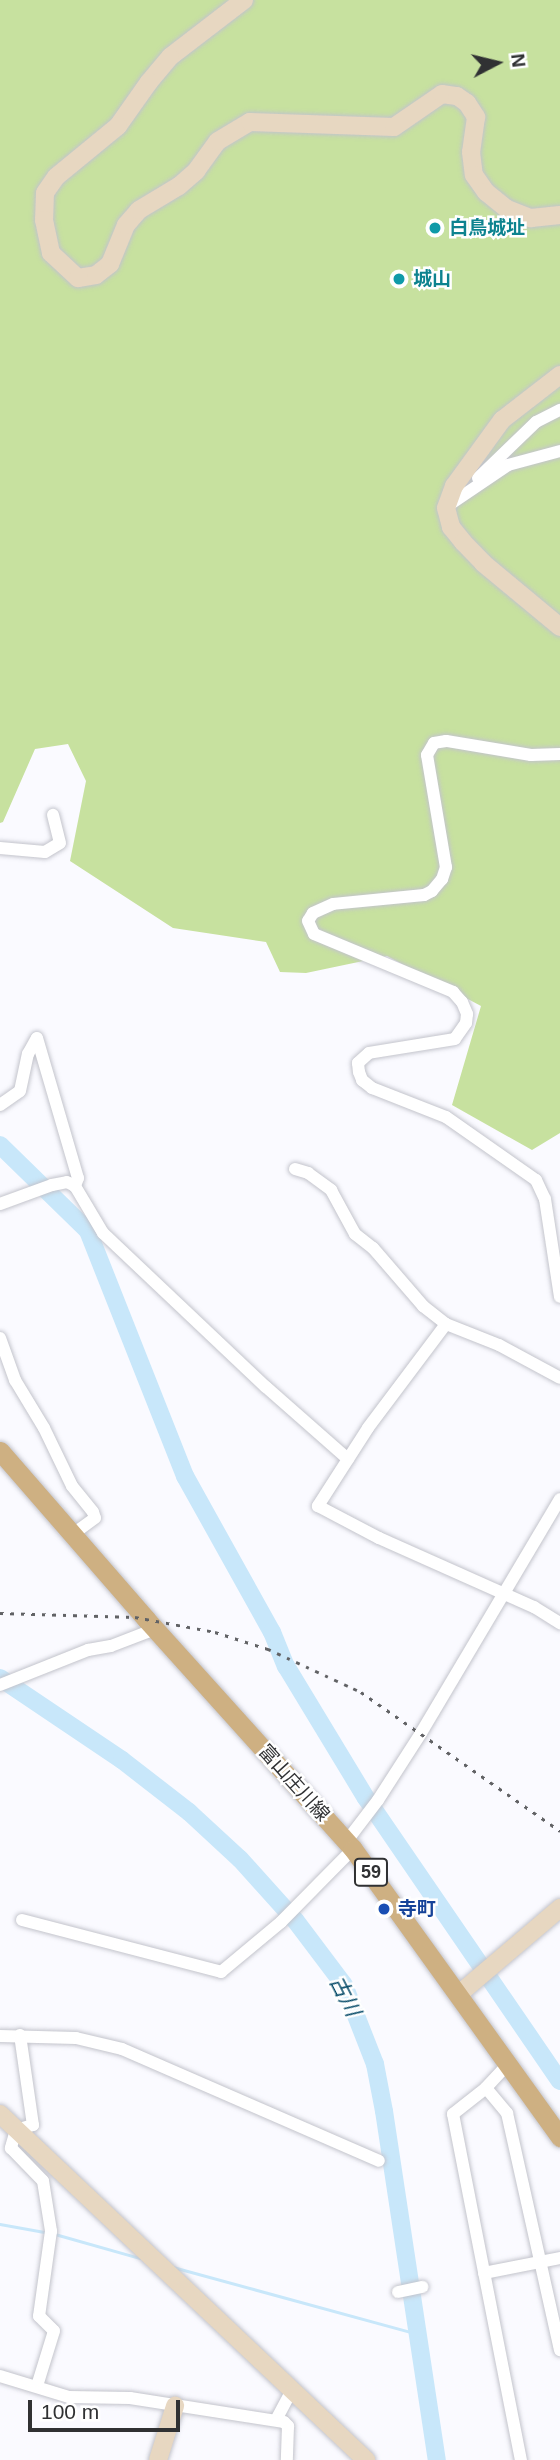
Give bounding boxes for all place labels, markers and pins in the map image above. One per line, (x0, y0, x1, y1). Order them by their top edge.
place label: 白鳥城址 (449, 217, 525, 239)
marker: 白鳥城址 (427, 220, 443, 236)
place label: 城山 (413, 268, 451, 290)
marker: 城山 (391, 271, 407, 287)
place label: 寺町 (398, 1898, 436, 1920)
marker: 寺町 (376, 1901, 392, 1917)

